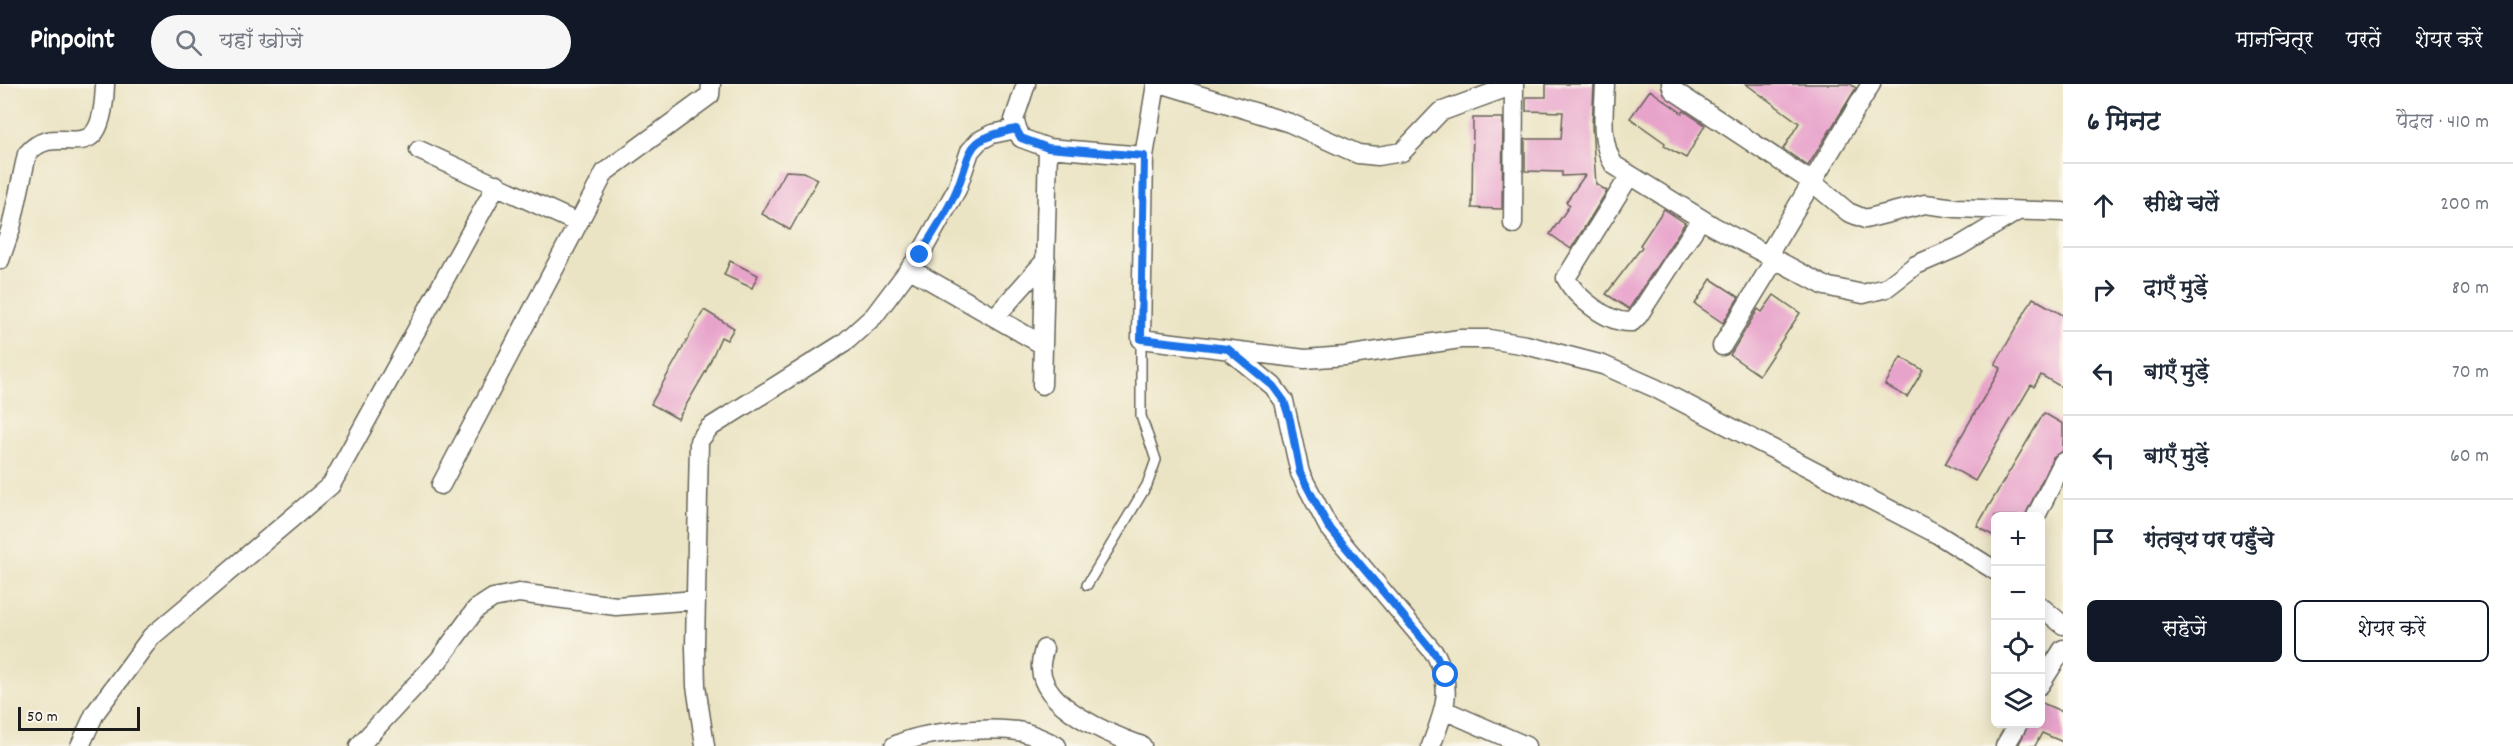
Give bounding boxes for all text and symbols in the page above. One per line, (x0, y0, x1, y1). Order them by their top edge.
search box (151, 15, 571, 69)
text: Pinpoint (30, 22, 115, 62)
icon: search (172, 26, 205, 59)
text: यहाँ खोजें (220, 27, 303, 58)
text: मानचित्र (2236, 27, 2313, 57)
text: परतें (2346, 27, 2381, 57)
text: शेयर करें (2414, 27, 2483, 57)
text: 6 मिनट (2087, 105, 2160, 142)
text: पैदल · 410 m (2396, 109, 2489, 137)
icon: ahead (2087, 189, 2120, 222)
text: सीधे चलें (2144, 190, 2219, 221)
text: 200 m (2440, 191, 2489, 219)
route end (906, 241, 932, 267)
icon: right (2087, 273, 2120, 306)
text: दाएँ मुड़ें (2144, 274, 2208, 305)
text: 80 m (2452, 275, 2489, 303)
icon: left (2087, 357, 2120, 390)
text: बाएँ मुड़ें (2144, 358, 2209, 389)
text: 70 m (2452, 359, 2489, 387)
icon: left (2087, 441, 2120, 474)
text: बाएँ मुड़ें (2144, 442, 2209, 473)
text: 60 m (2450, 443, 2489, 471)
map controls (1991, 512, 2045, 728)
button: + (1991, 512, 2045, 566)
icon: arrive (2087, 525, 2120, 558)
text: गंतव्य पर पहुँचे (2144, 526, 2274, 557)
button: − (1991, 566, 2045, 620)
button: सहेजें (2087, 600, 2282, 662)
button: शेयर करें (2294, 600, 2489, 662)
button: locate (1991, 620, 2045, 674)
route start (1432, 661, 1458, 687)
button: layers (1991, 674, 2045, 728)
scale bar (18, 704, 140, 732)
text: 50 m (27, 706, 58, 729)

